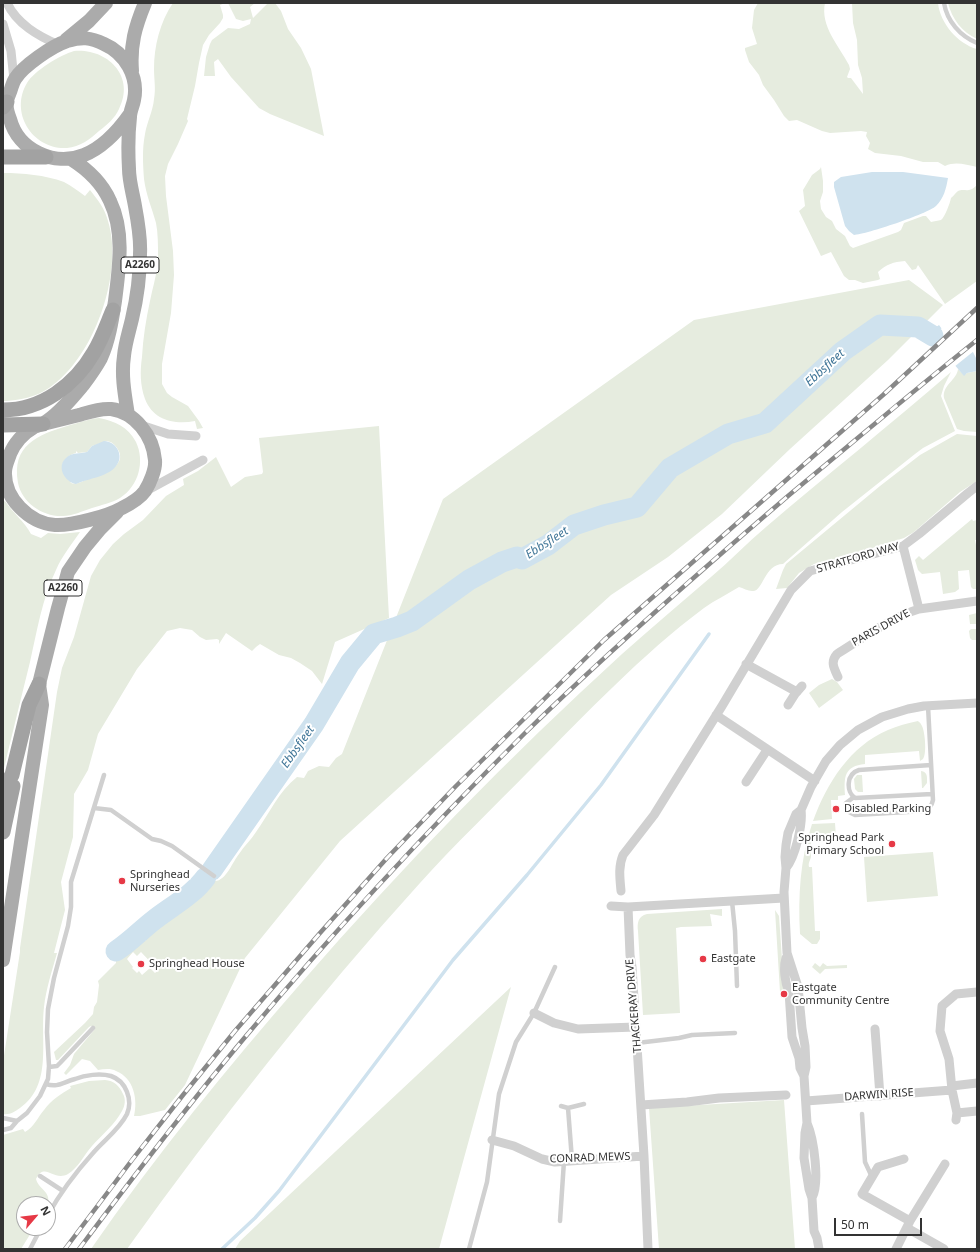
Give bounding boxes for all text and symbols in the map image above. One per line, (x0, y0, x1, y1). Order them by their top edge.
road number: A2260 (121, 257, 159, 273)
water label: Ebbsfleet (802, 347, 848, 389)
water label: Ebbsfleet (523, 524, 571, 562)
street label: STRATFORD WAY (815, 540, 901, 576)
road number: A2260 (44, 580, 82, 596)
street label: PARIS DRIVE (850, 607, 912, 649)
water label: Ebbsfleet (278, 723, 318, 771)
place label: Disabled Parking (844, 802, 931, 816)
marker: Disabled Parking (831, 804, 841, 814)
place label: Springhead Park Primary School (798, 831, 884, 857)
marker: Springhead Park Primary School (887, 839, 897, 849)
place label: Springhead Nurseries (130, 868, 190, 894)
marker: Springhead Nurseries (117, 876, 127, 886)
place label: Eastgate (711, 952, 756, 966)
marker: Eastgate (698, 954, 708, 964)
place label: Springhead House (149, 957, 245, 971)
street label: THACKERAY DRIVE (623, 958, 645, 1054)
marker: Springhead House (136, 959, 146, 969)
place label: Eastgate Community Centre (792, 981, 890, 1007)
marker: Eastgate Community Centre (779, 989, 789, 999)
street label: DARWIN RISE (844, 1086, 914, 1104)
street label: CONRAD MEWS (549, 1150, 631, 1166)
north arrow (16, 1196, 56, 1236)
text: N (37, 1203, 55, 1218)
scale bar (836, 1210, 924, 1236)
text: 50 m (841, 1216, 869, 1233)

